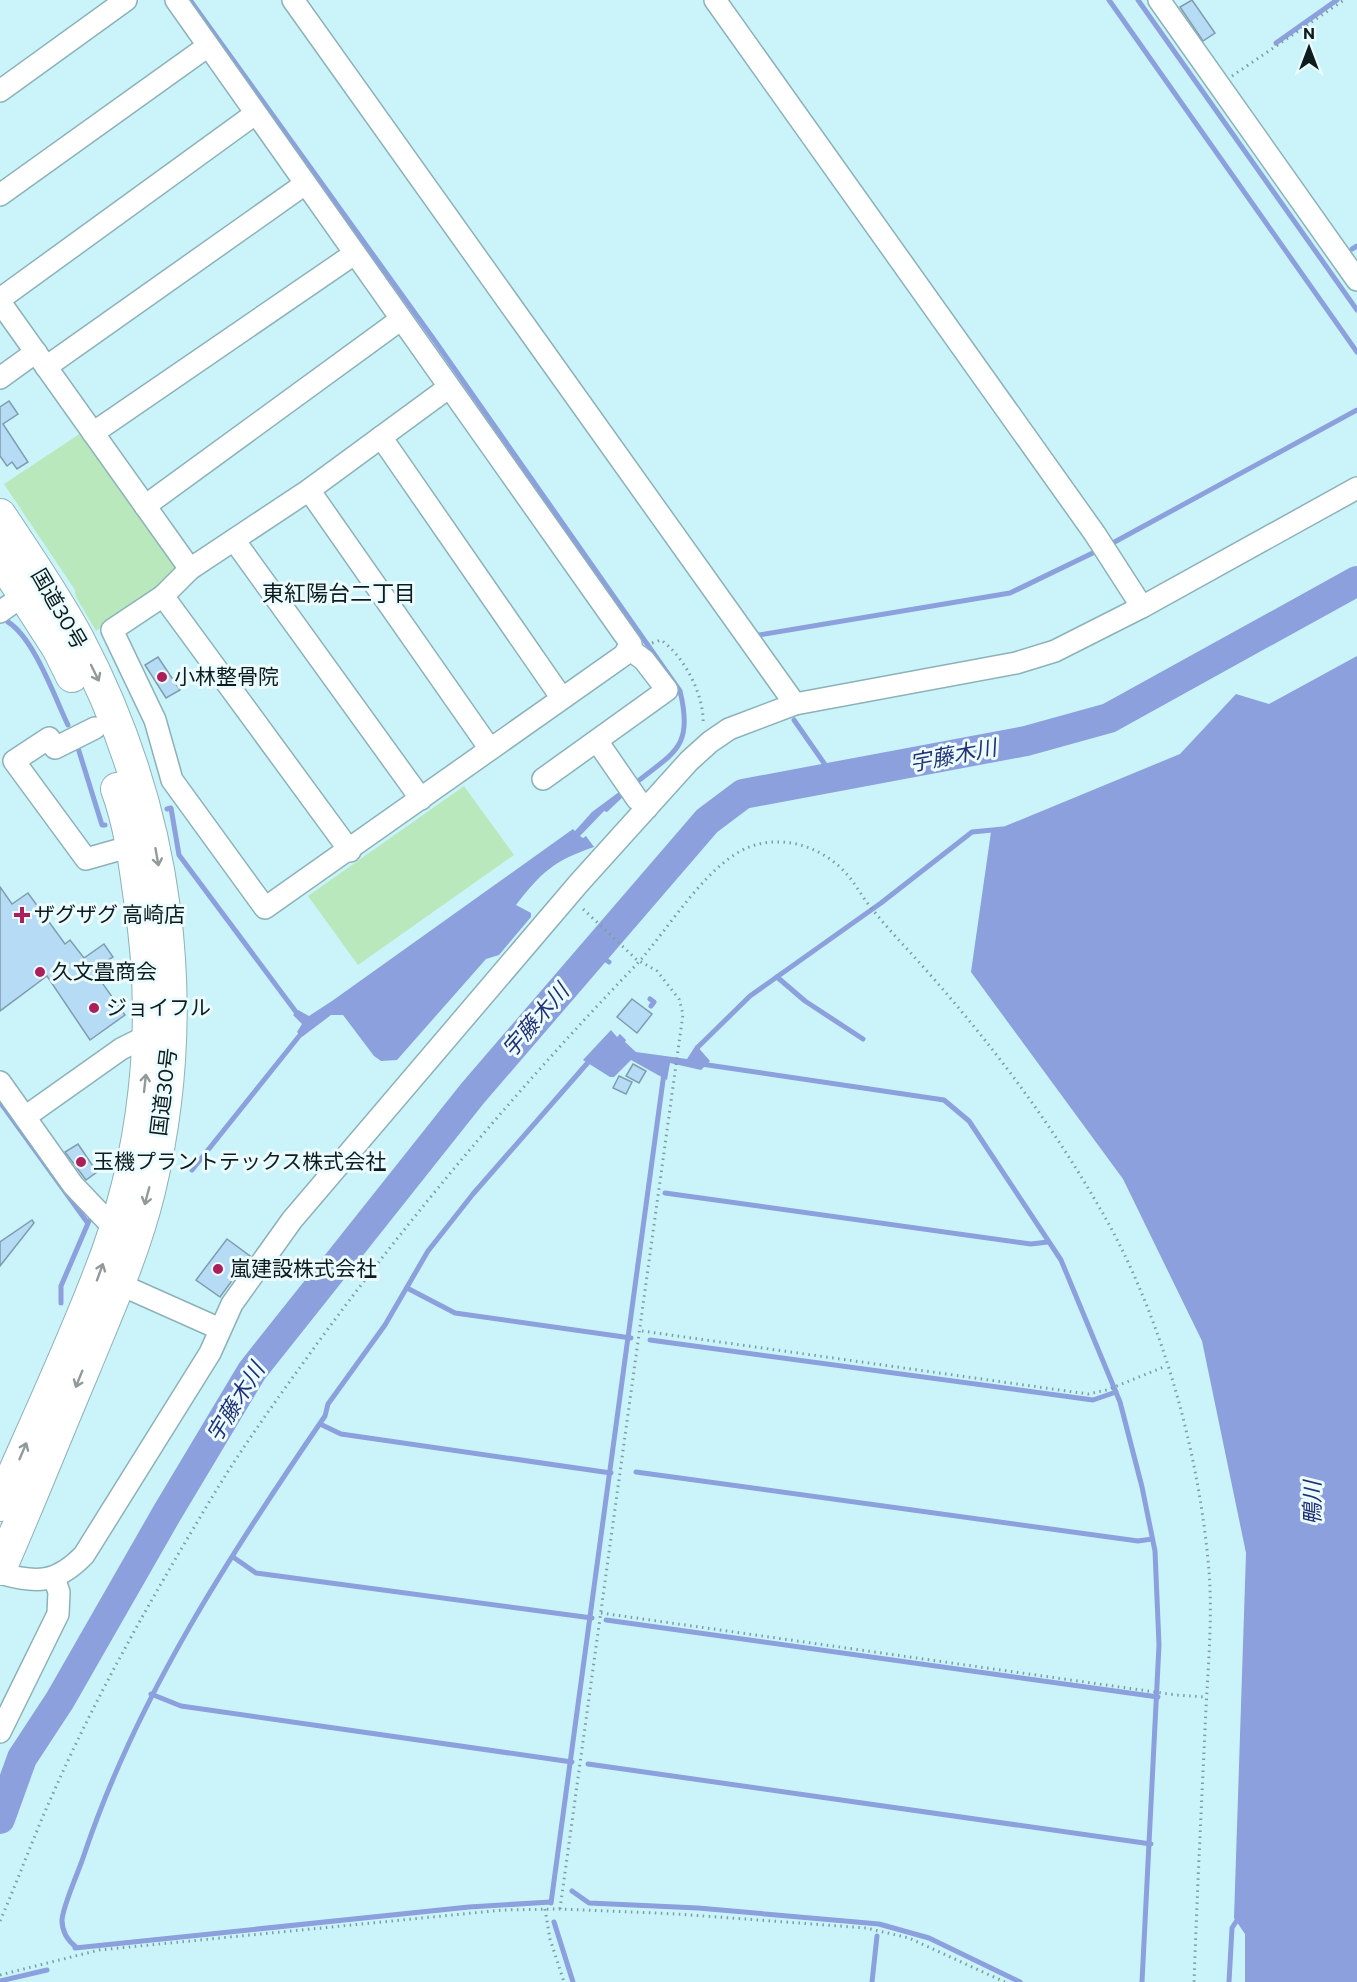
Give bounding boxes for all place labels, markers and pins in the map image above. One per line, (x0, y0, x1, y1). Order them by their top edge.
place label: 小林整骨院 (174, 663, 279, 688)
marker: 小林整骨院 (155, 670, 169, 684)
place label: ザグザグ 高崎店 (34, 901, 185, 926)
marker: ザグザグ 高崎店 (15, 908, 29, 922)
place label: 久文畳商会 (52, 958, 157, 983)
marker: 久文畳商会 (33, 965, 47, 979)
place label: ジョイフル (106, 994, 211, 1019)
marker: ジョイフル (87, 1001, 101, 1015)
place label: 玉機プラントテックス株式会社 (93, 1148, 386, 1173)
marker: 玉機プラントテックス株式会社 (74, 1155, 88, 1169)
place label: 嵐建設株式会社 (230, 1255, 377, 1280)
marker: 嵐建設株式会社 (211, 1262, 225, 1276)

